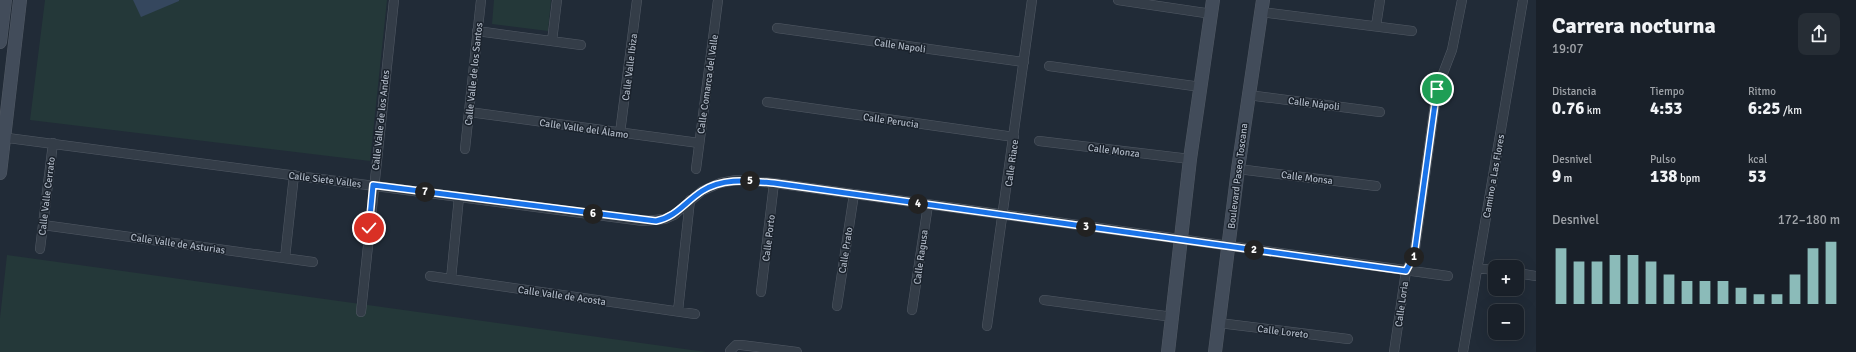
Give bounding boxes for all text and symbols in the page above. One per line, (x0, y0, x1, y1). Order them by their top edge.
text: Carrera nocturna (1552, 12, 1716, 39)
button: share (1798, 13, 1840, 55)
street label: Calle Valle de los Santos (463, 21, 485, 126)
street label: Calle Valle Ibiza (620, 33, 640, 101)
street label: Calle Comarca del Valle (695, 34, 721, 135)
street label: Calle Napoli (873, 36, 926, 56)
text: 19:07 (1552, 41, 1584, 57)
street label: Calle Valle de los Andes (370, 69, 392, 171)
pin (1420, 72, 1454, 106)
icon: arrive (1426, 78, 1448, 100)
text: Distancia (1552, 85, 1596, 98)
text: Tiempo (1650, 85, 1684, 98)
text: Ritmo (1748, 85, 1776, 98)
street label: Calle Nápoli (1287, 95, 1340, 113)
text: 0.76 (1552, 98, 1584, 119)
text: 4:53 (1650, 98, 1683, 119)
text: 6:25 (1748, 98, 1781, 119)
text: km (1584, 104, 1601, 117)
text: /km (1781, 104, 1802, 117)
street label: Calle Perucia (862, 111, 919, 131)
street label: Calle Valle del Álamo (539, 116, 629, 141)
street label: Boulevard Paseo Toscana (1226, 123, 1250, 230)
street label: Camino a Las Flores (1481, 133, 1507, 219)
street label: Calle Riace (1003, 139, 1021, 187)
street label: Calle Monza (1087, 142, 1141, 160)
text: Desnivel (1552, 153, 1592, 166)
text: Pulso (1650, 153, 1676, 166)
text: kcal (1748, 153, 1767, 166)
street label: Calle Valle Cerrato (36, 156, 58, 236)
text: 9 (1552, 166, 1561, 187)
text: 138 (1650, 166, 1678, 187)
text: 53 (1748, 166, 1766, 187)
street label: Calle Monsa (1280, 169, 1333, 187)
street label: Calle Siete Valles (288, 170, 363, 190)
pin: 5 (740, 171, 760, 191)
text: m (1561, 172, 1572, 185)
text: bpm (1678, 172, 1700, 185)
text: 5 (747, 174, 753, 187)
pin: 7 (415, 182, 435, 202)
text: 7 (422, 185, 428, 198)
pin: 4 (908, 194, 928, 214)
text: 4 (915, 197, 921, 210)
pin: 6 (583, 204, 603, 224)
text: 6 (590, 207, 596, 220)
pin (352, 211, 386, 245)
text: Desnivel (1552, 212, 1599, 228)
text: 172–180 m (1778, 212, 1840, 228)
street label: Calle Porto (760, 214, 778, 262)
icon: check (358, 217, 380, 239)
pin: 3 (1076, 217, 1096, 237)
text: 3 (1083, 220, 1089, 233)
street label: Calle Prato (836, 226, 856, 274)
street label: Calle Ragusa (911, 229, 931, 285)
street label: Calle Valle de Asturias (130, 231, 226, 257)
pin: 2 (1244, 240, 1264, 260)
text: 2 (1251, 243, 1257, 256)
pin: 1 (1404, 247, 1424, 267)
text: 1 (1411, 250, 1417, 263)
map controls (1488, 260, 1524, 340)
button: + (1488, 260, 1524, 296)
street label: Calle Loria (1393, 281, 1411, 328)
street label: Calle Valle de Acosta (517, 284, 607, 308)
button: − (1488, 304, 1524, 340)
street label: Calle Loreto (1257, 323, 1309, 341)

